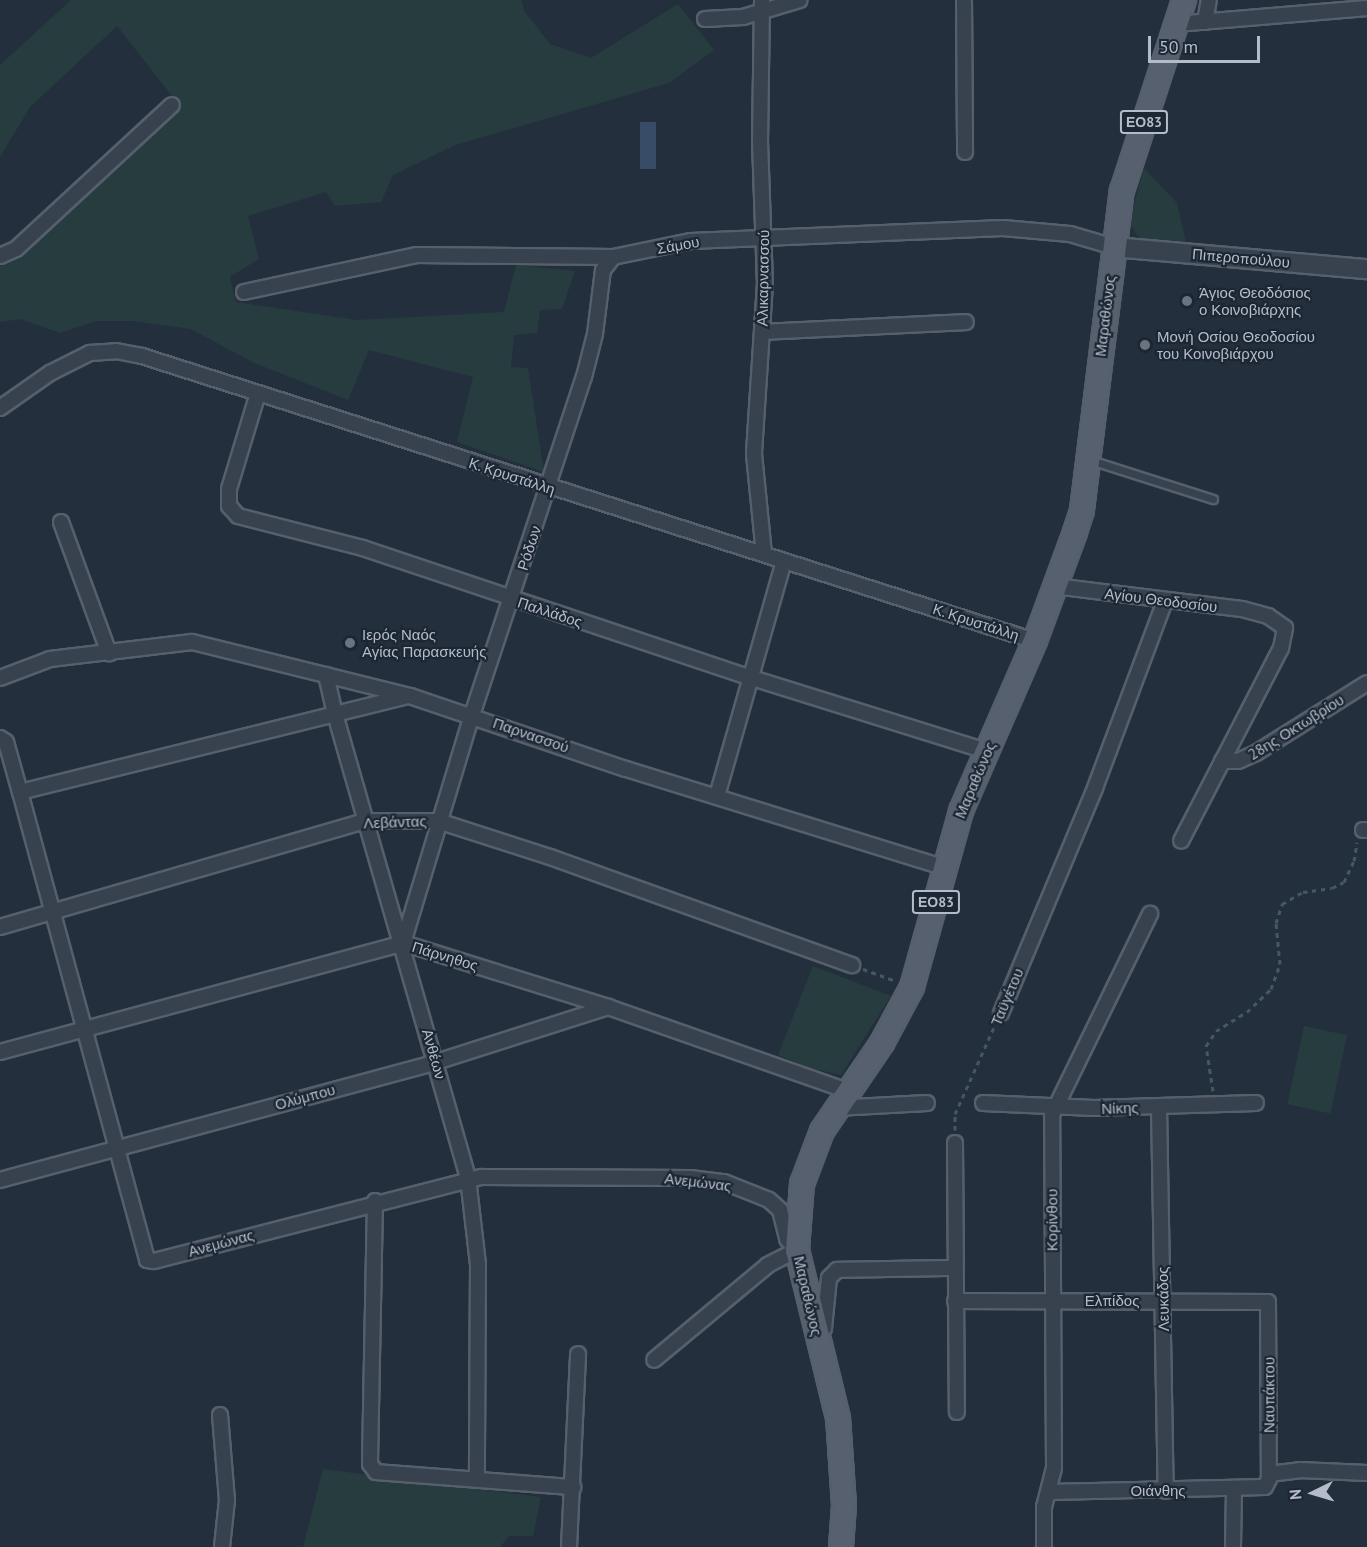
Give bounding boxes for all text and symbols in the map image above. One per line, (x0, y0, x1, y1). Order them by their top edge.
scale bar (1151, 24, 1264, 62)
text: 50 m (1159, 35, 1198, 58)
road number: ΕΟ83 (1118, 111, 1170, 133)
street label: Αλικαρνασσού (753, 230, 773, 326)
street label: Σάμου (655, 232, 701, 258)
street label: Πιπεροπούλου (1191, 245, 1291, 271)
street label: Μαραθώνος (1091, 274, 1119, 358)
place label: Άγιος Θεοδόσιος ο Κοινοβιάρχης (1199, 283, 1311, 318)
marker: Άγιος Θεοδόσιος ο Κοινοβιάρχης (1180, 294, 1194, 308)
place label: Μονή Οσίου Θεοδοσίου του Κοινοβιάρχου (1157, 327, 1315, 362)
marker: Μονή Οσίου Θεοδοσίου του Κοινοβιάρχου (1138, 338, 1152, 352)
street label: Κ. Κρυστάλλη (466, 453, 558, 499)
street label: Ρόδων (513, 523, 545, 573)
street label: Αγίου Θεοδοσίου (1104, 584, 1218, 616)
street label: Παλλάδος (515, 593, 585, 631)
street label: Κ. Κρυστάλλη (930, 599, 1022, 645)
place label: Ιερός Ναός Αγίας Παρασκευής (362, 625, 486, 660)
marker: Ιερός Ναός Αγίας Παρασκευής (343, 636, 357, 650)
street label: 28ης Οκτωβρίου (1245, 690, 1347, 764)
street label: Παρνασσού (491, 714, 571, 756)
street label: Μαραθώνος (951, 739, 999, 821)
street label: Λεβάντας (363, 812, 427, 832)
road number: ΕΟ83 (910, 891, 962, 913)
street label: Πάρνηθος (410, 937, 480, 975)
street label: Ταϋγέτου (987, 965, 1027, 1029)
street label: Ανθέων (418, 1027, 450, 1081)
street label: Ολύμπου (273, 1080, 337, 1114)
street label: Νίκης (1101, 1098, 1139, 1118)
street label: Ανεμώνας (663, 1169, 733, 1195)
street label: Κορίνθου (1043, 1189, 1061, 1251)
street label: Ανεμώνας (186, 1226, 256, 1260)
street label: Μαραθώνος (790, 1254, 826, 1338)
street label: Λευκάδος (1153, 1266, 1173, 1332)
street label: Ελπίδος (1085, 1292, 1139, 1310)
street label: Ναυπάκτου (1260, 1357, 1278, 1433)
north arrow (1283, 1463, 1343, 1523)
street label: Οιάνθης (1130, 1482, 1186, 1500)
text: N (1285, 1488, 1305, 1501)

